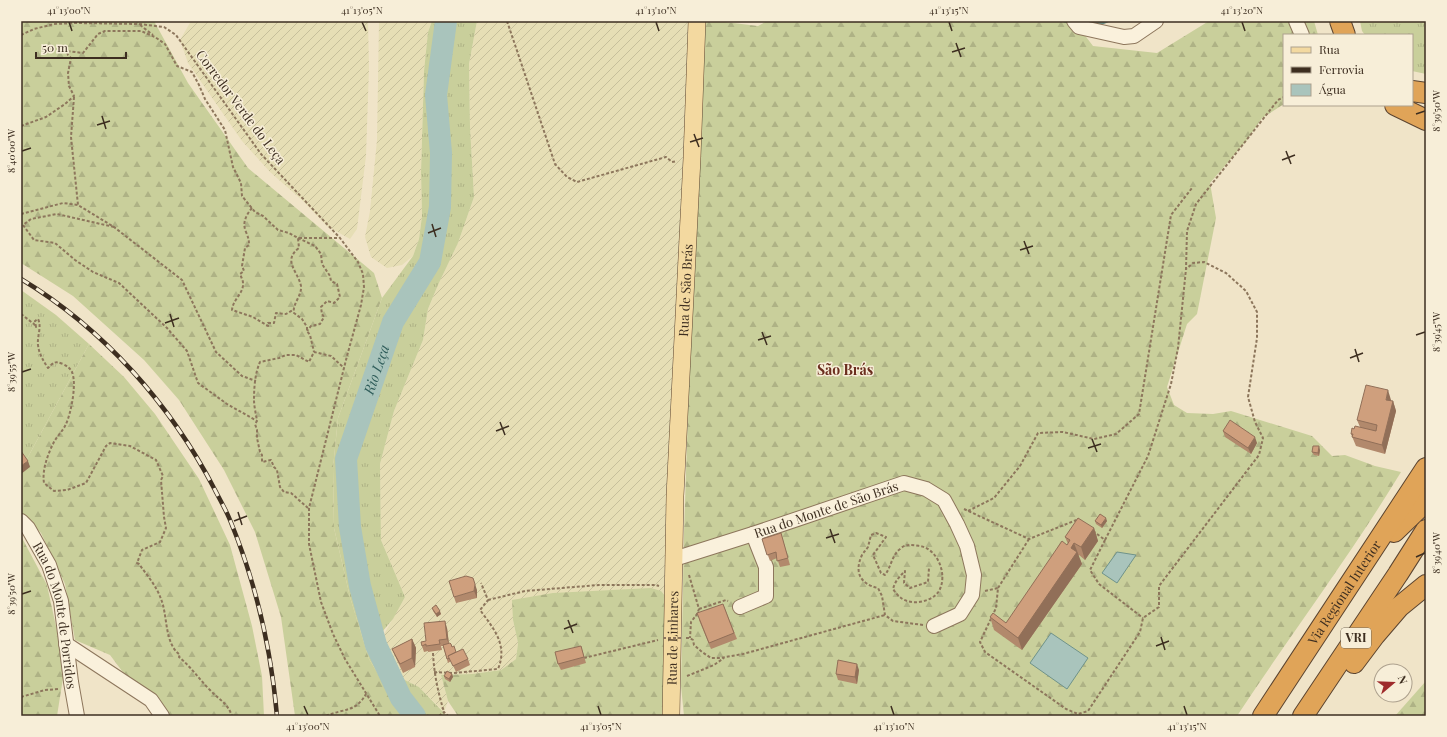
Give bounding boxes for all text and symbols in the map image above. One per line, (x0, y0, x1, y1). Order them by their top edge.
text: 41°13'00"N (47, 3, 91, 17)
text: 41°13'05"N (341, 3, 383, 17)
text: 41°13'10"N (635, 3, 677, 17)
text: 41°13'15"N (929, 3, 969, 17)
text: 41°13'20"N (1221, 3, 1263, 17)
scale bar (36, 34, 126, 60)
legend (1283, 34, 1413, 106)
text: 50 m (42, 39, 68, 55)
text: Rua (1319, 41, 1340, 57)
street label: Corredor Verde do Leça (193, 46, 290, 168)
text: Ferrovia (1319, 61, 1364, 77)
text: Água (1318, 81, 1346, 97)
text: 8°39'50"W (1429, 89, 1443, 132)
text: 8°40'00"W (4, 128, 18, 173)
street label: Rua de São Brás (674, 243, 696, 337)
text: 8°39'45"W (1429, 311, 1443, 352)
water label: Rio Leça (359, 342, 394, 398)
text: 8°39'55"W (4, 351, 18, 392)
district label: São Brás (817, 360, 873, 379)
street label: Rua do Monte de São Brás (752, 477, 901, 541)
text: 8°39'40"W (1429, 531, 1443, 574)
street label: Via Regional Interior (1303, 537, 1384, 648)
street label: Rua do Monte de Porridos (30, 539, 81, 690)
text: 8°39'50"W (4, 572, 18, 615)
street label: Rua de Linhares (663, 591, 681, 685)
road number: VRI (1341, 628, 1371, 648)
north arrow (1373, 663, 1413, 703)
text: N (1395, 673, 1411, 686)
text: 41°13'00"N (286, 719, 330, 733)
text: 41°13'05"N (580, 719, 622, 733)
text: 41°13'10"N (873, 719, 915, 733)
text: 41°13'15"N (1167, 719, 1207, 733)

